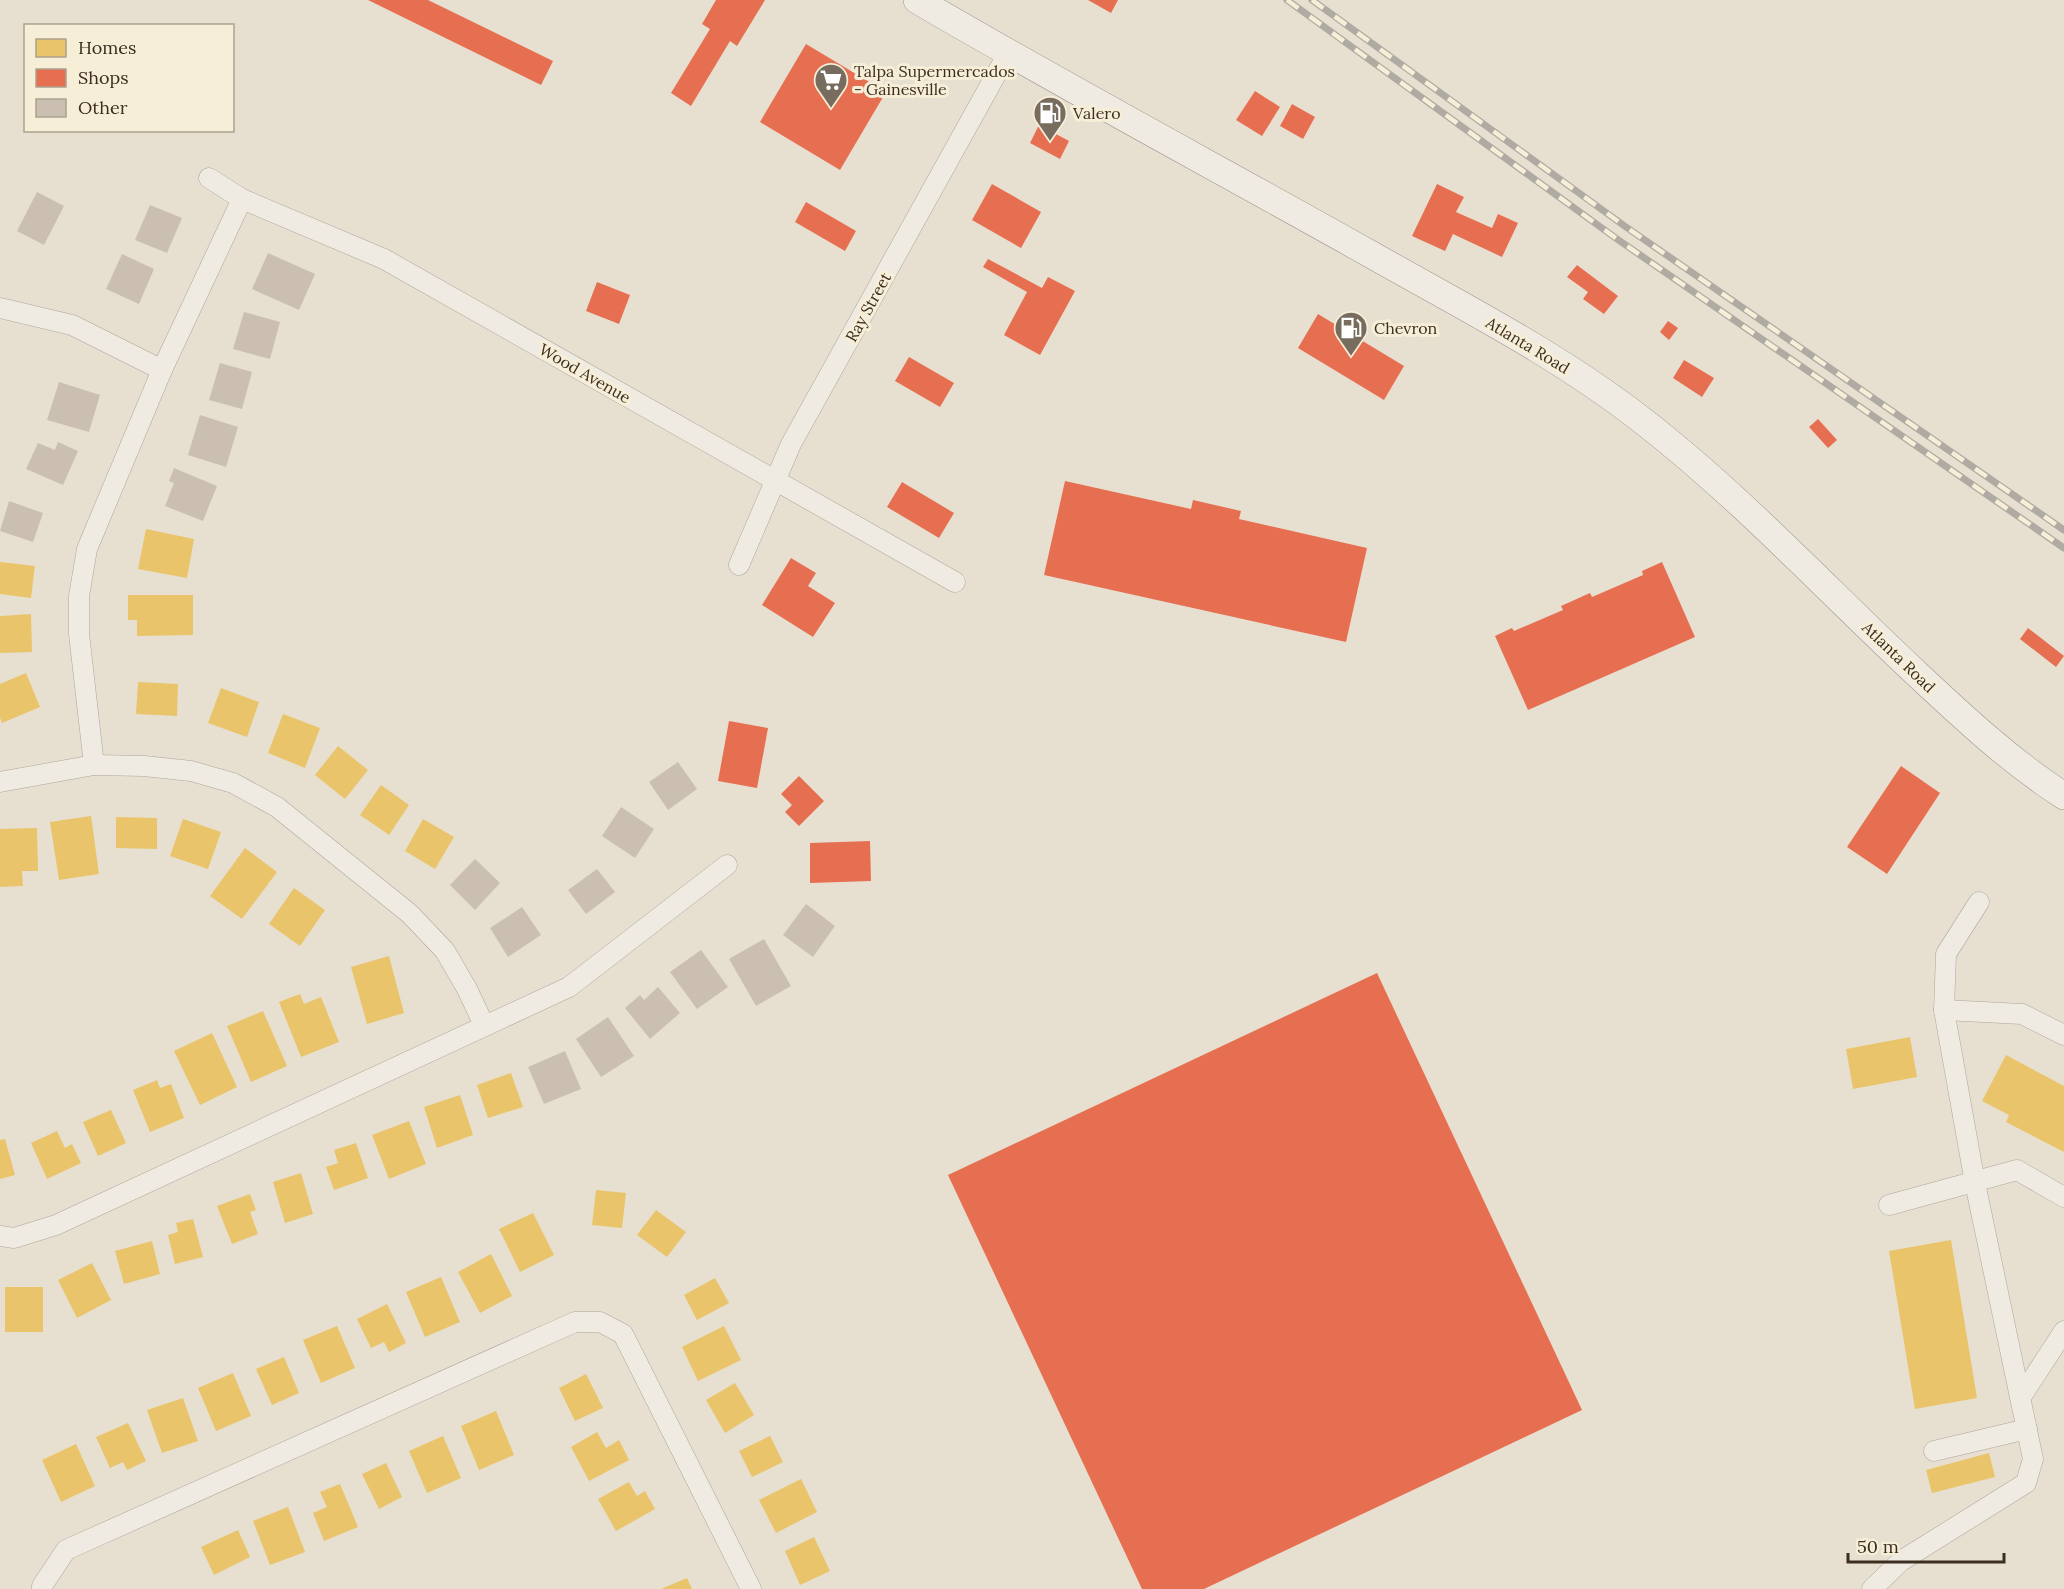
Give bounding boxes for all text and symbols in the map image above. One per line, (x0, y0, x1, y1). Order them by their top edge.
legend (24, 24, 234, 132)
text: Homes (78, 36, 136, 59)
place label: Talpa Supermercados - Gainesville (854, 61, 1015, 99)
supermarket icon: Talpa Supermercados - Gainesville (813, 62, 849, 109)
text: Shops (78, 66, 129, 89)
fuel station icon: Valero (1032, 95, 1068, 142)
text: Other (78, 96, 128, 119)
place label: Valero (1072, 103, 1121, 123)
street label: Ray Street (841, 268, 896, 345)
fuel station icon: Chevron (1333, 310, 1369, 357)
street label: Atlanta Road (1482, 312, 1574, 378)
place label: Chevron (1374, 318, 1438, 338)
street label: Wood Avenue (536, 339, 634, 407)
street label: Atlanta Road (1858, 616, 1940, 697)
scale bar (1848, 1526, 2004, 1564)
text: 50 m (1857, 1535, 1899, 1558)

